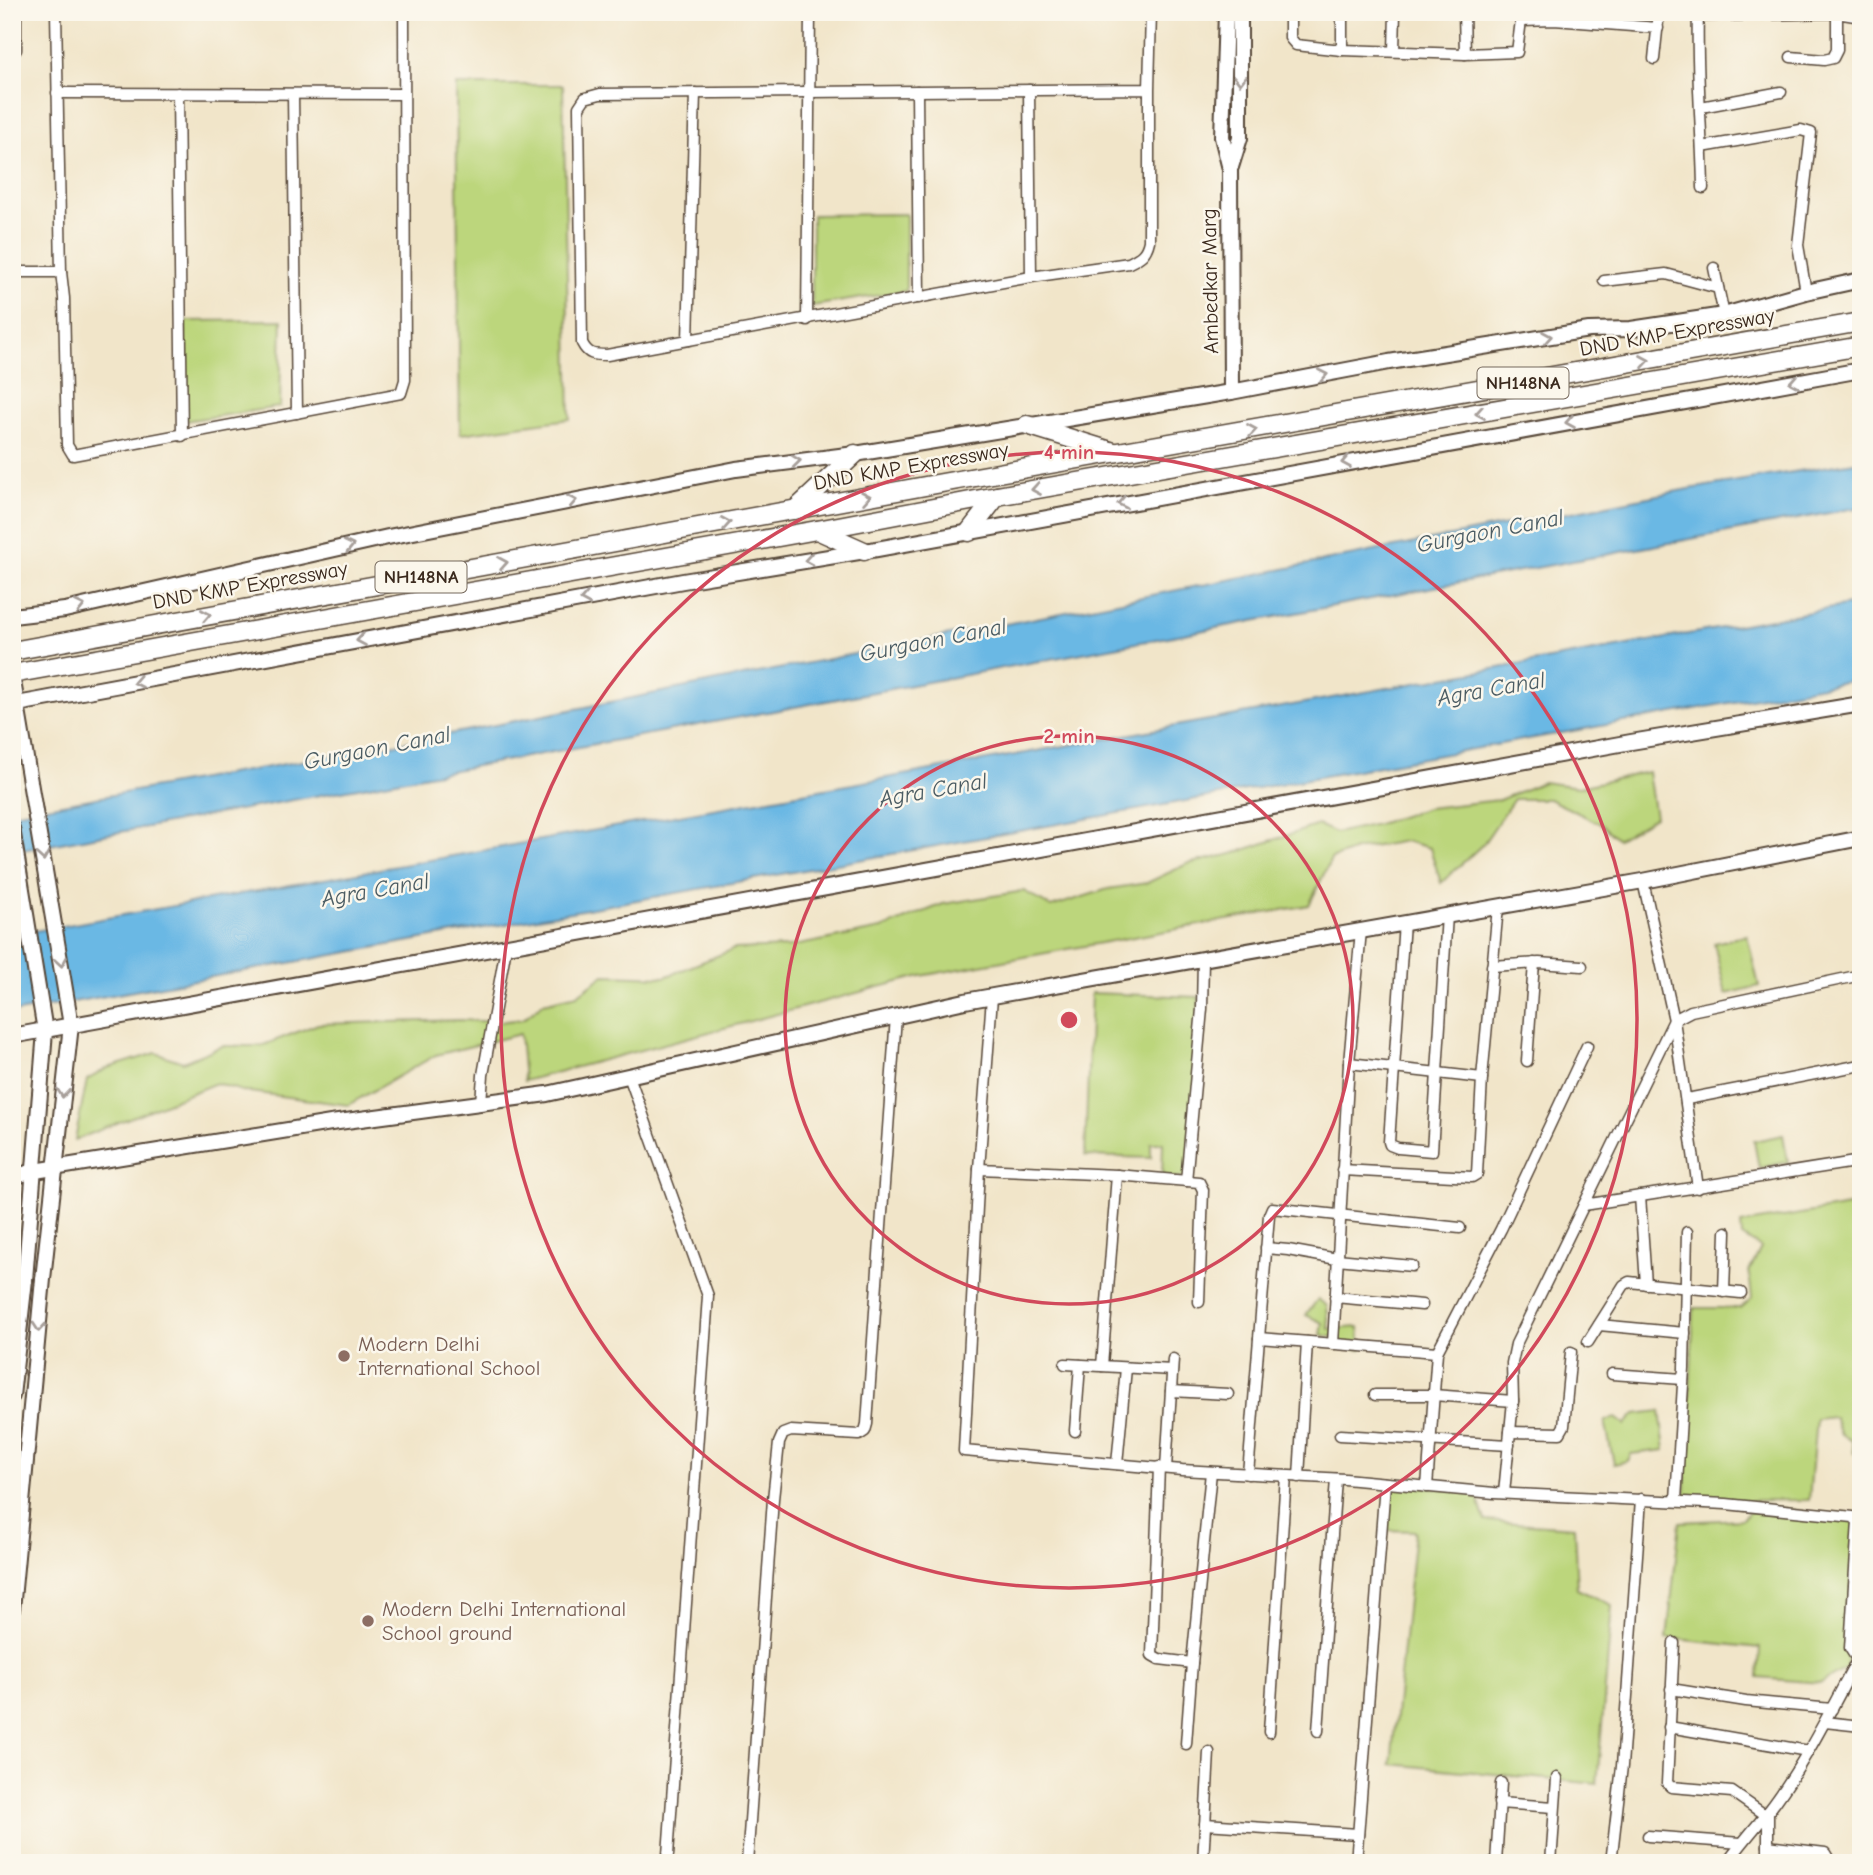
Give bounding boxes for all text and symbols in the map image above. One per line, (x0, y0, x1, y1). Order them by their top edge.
one-way arrow (1232, 76, 1248, 86)
street label: Ambedkar Marg (1197, 208, 1223, 354)
street label: DND KMP Expressway (1578, 303, 1777, 361)
one-way arrow (1541, 330, 1553, 345)
one-way arrow (1639, 355, 1651, 370)
one-way arrow (1317, 368, 1329, 383)
road number: NH148NA (1478, 368, 1568, 398)
one-way arrow (1788, 374, 1800, 389)
one-way arrow (1474, 405, 1486, 420)
one-way arrow (1564, 414, 1576, 429)
one-way arrow (1246, 423, 1258, 438)
street label: DND KMP Expressway (812, 437, 1011, 495)
text: 4 min (1044, 440, 1094, 464)
one-way arrow (791, 454, 802, 469)
one-way arrow (1340, 454, 1352, 469)
one-way arrow (1030, 481, 1042, 496)
one-way arrow (860, 490, 872, 505)
one-way arrow (566, 494, 578, 509)
one-way arrow (1116, 495, 1128, 510)
water label: Gurgaon Canal (1414, 503, 1567, 558)
one-way arrow (720, 516, 732, 531)
one-way arrow (343, 539, 355, 554)
one-way arrow (803, 552, 815, 567)
street label: DND KMP Expressway (151, 556, 350, 614)
one-way arrow (497, 556, 508, 571)
road number: NH148NA (376, 562, 466, 592)
one-way arrow (579, 591, 591, 606)
one-way arrow (74, 600, 86, 615)
one-way arrow (200, 609, 212, 624)
water label: Gurgaon Canal (857, 612, 1010, 667)
one-way arrow (355, 632, 367, 647)
water label: Agra Canal (1434, 666, 1548, 712)
one-way arrow (132, 674, 144, 689)
water label: Gurgaon Canal (301, 720, 454, 775)
text: 2 min (1043, 724, 1095, 748)
water label: Agra Canal (876, 767, 990, 813)
one-way arrow (35, 850, 50, 861)
water label: Agra Canal (318, 867, 432, 913)
one-way arrow (53, 956, 68, 968)
centre of rings (1057, 1008, 1081, 1032)
one-way arrow (56, 1087, 71, 1099)
one-way arrow (31, 1321, 46, 1333)
place label: Modern Delhi International School (358, 1332, 540, 1380)
marker: Modern Delhi International School (336, 1348, 352, 1364)
place label: Modern Delhi International School ground (382, 1597, 626, 1645)
marker: Modern Delhi International School ground (360, 1613, 376, 1629)

